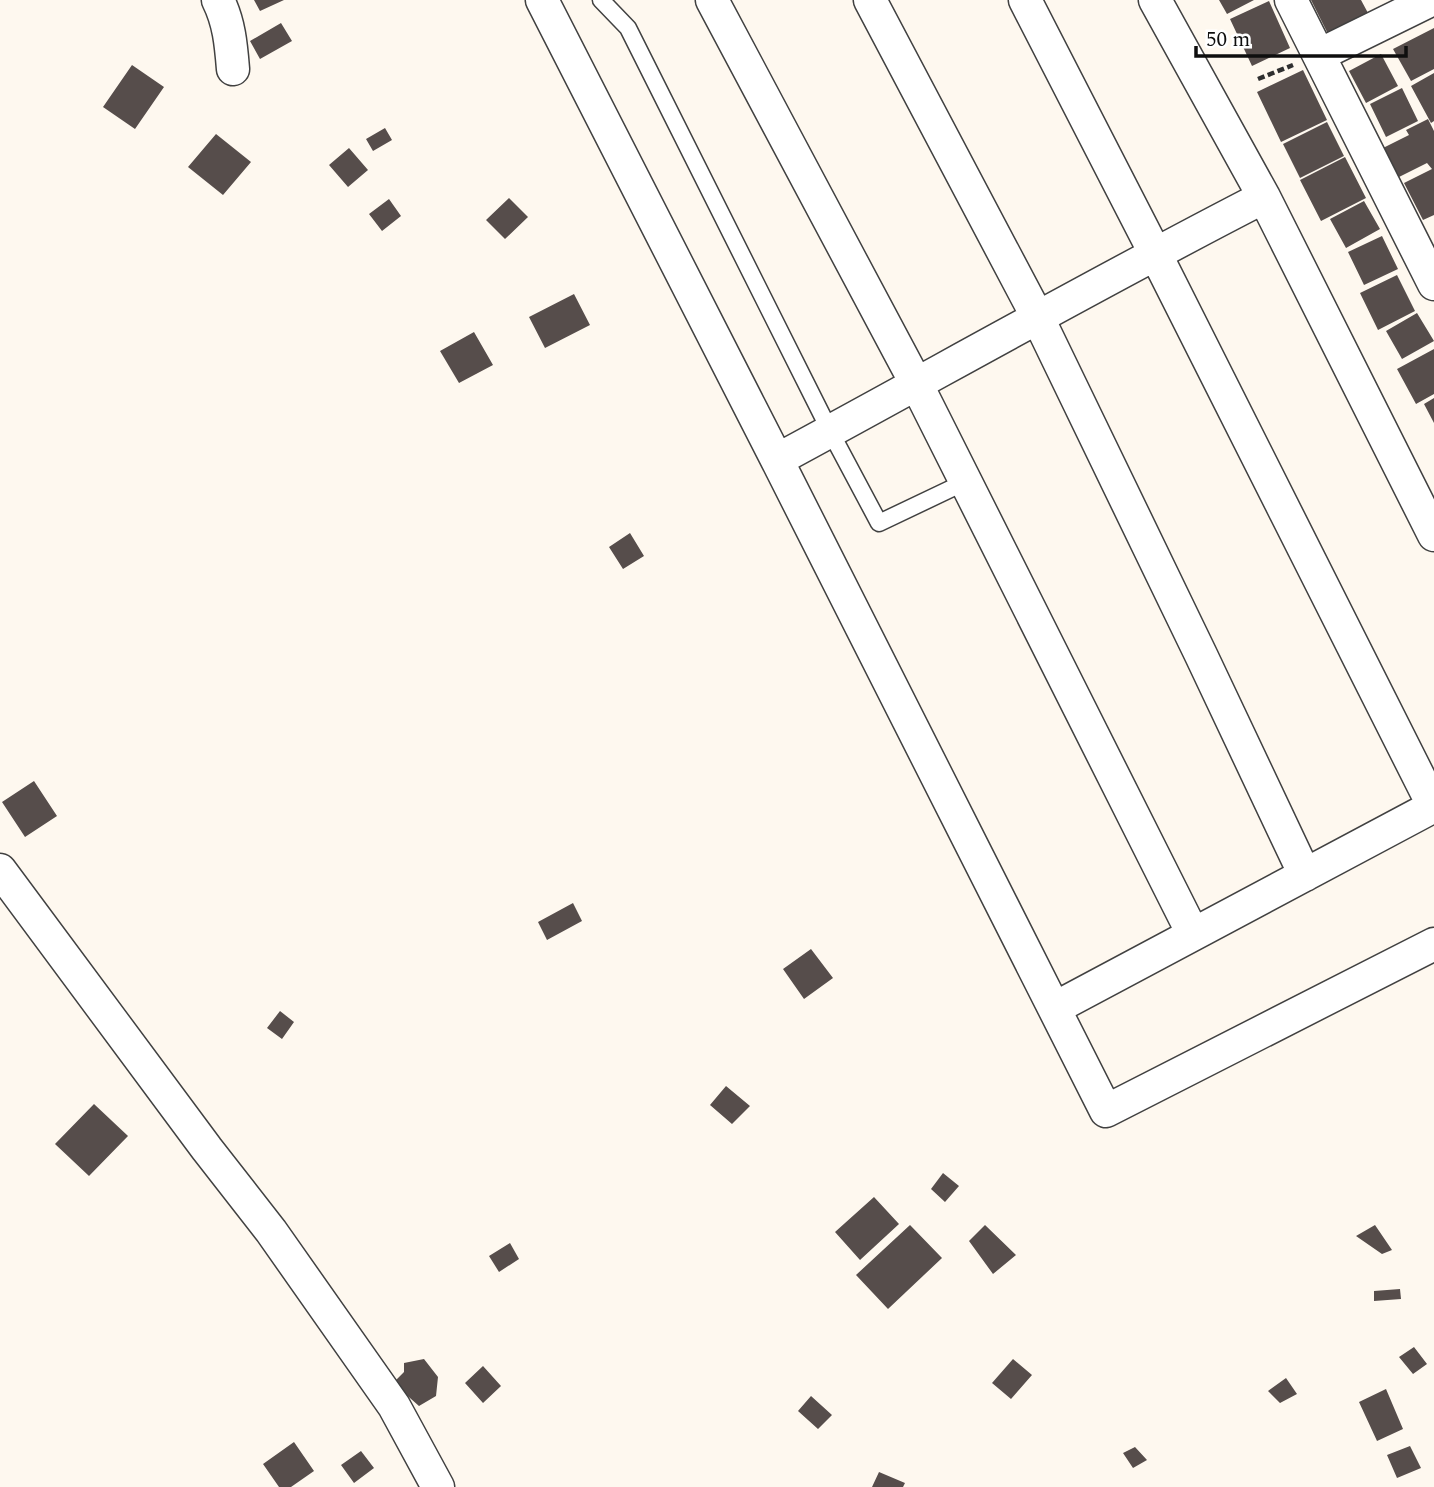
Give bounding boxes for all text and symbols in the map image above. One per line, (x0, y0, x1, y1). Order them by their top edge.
scale bar (1196, 14, 1406, 58)
text: 50 m (1206, 24, 1250, 56)

